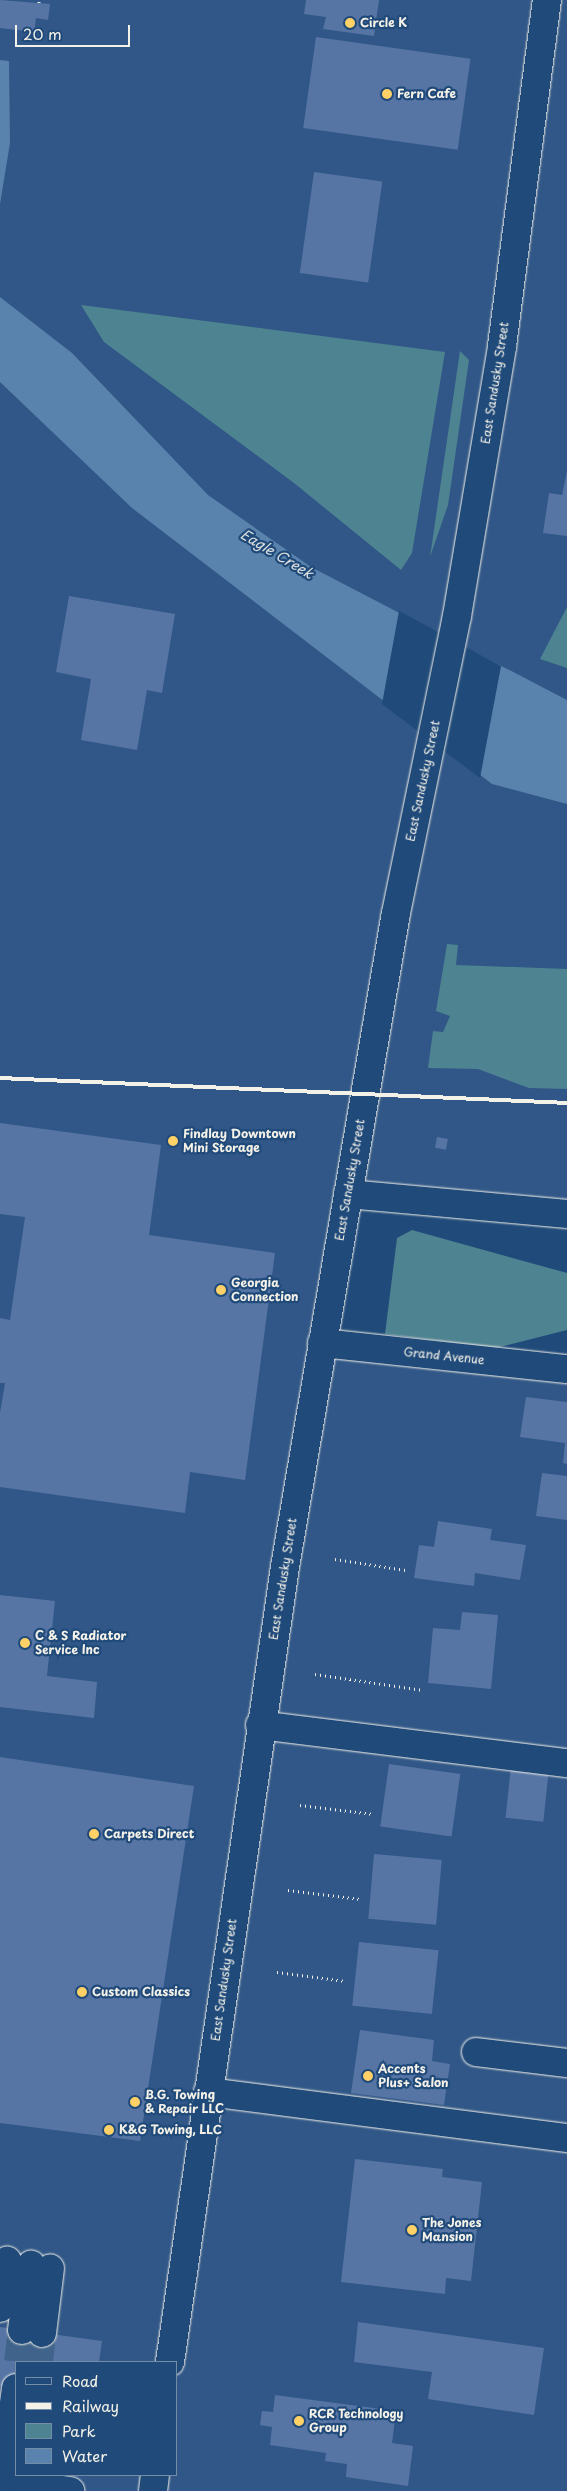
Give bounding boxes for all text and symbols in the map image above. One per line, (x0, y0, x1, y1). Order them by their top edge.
scale bar (18, 15, 132, 47)
place label: Circle K (360, 16, 408, 30)
marker: Circle K (344, 17, 356, 29)
text: 20 m (23, 22, 62, 45)
place label: Fern Cafe (397, 87, 456, 101)
marker: Fern Cafe (381, 88, 393, 100)
street label: East Sandusky Street (478, 320, 512, 446)
water label: Eagle Creek (237, 526, 317, 582)
street label: East Sandusky Street (403, 719, 443, 843)
street label: East Sandusky Street (332, 1117, 368, 1243)
place label: Findlay Downtown Mini Storage (183, 1127, 296, 1155)
marker: Findlay Downtown Mini Storage (167, 1135, 179, 1147)
place label: Georgia Connection (231, 1276, 299, 1304)
marker: Georgia Connection (215, 1284, 227, 1296)
street label: Grand Avenue (403, 1345, 485, 1367)
street label: East Sandusky Street (266, 1516, 300, 1642)
place label: C & S Radiator Service Inc (35, 1629, 127, 1657)
marker: C & S Radiator Service Inc (19, 1637, 31, 1649)
place label: Carpets Direct (104, 1827, 194, 1841)
marker: Carpets Direct (88, 1828, 100, 1840)
street label: East Sandusky Street (208, 1917, 240, 2043)
place label: Custom Classics (92, 1985, 190, 1999)
marker: Custom Classics (76, 1986, 88, 1998)
place label: Accents Plus+ Salon (378, 2062, 449, 2090)
marker: Accents Plus+ Salon (362, 2070, 374, 2082)
place label: B.G. Towing & Repair LLC (145, 2088, 224, 2116)
marker: B.G. Towing & Repair LLC (129, 2096, 141, 2108)
place label: K&G Towing, LLC (119, 2123, 223, 2137)
marker: K&G Towing, LLC (103, 2124, 115, 2136)
place label: The Jones Mansion (422, 2216, 482, 2244)
marker: The Jones Mansion (406, 2224, 418, 2236)
legend (15, 2361, 178, 2476)
text: Road (62, 2369, 98, 2392)
text: Railway (62, 2394, 119, 2417)
place label: RCR Technology Group (309, 2407, 403, 2435)
marker: RCR Technology Group (293, 2415, 305, 2427)
text: Park (62, 2419, 96, 2442)
text: Water (62, 2444, 107, 2467)

